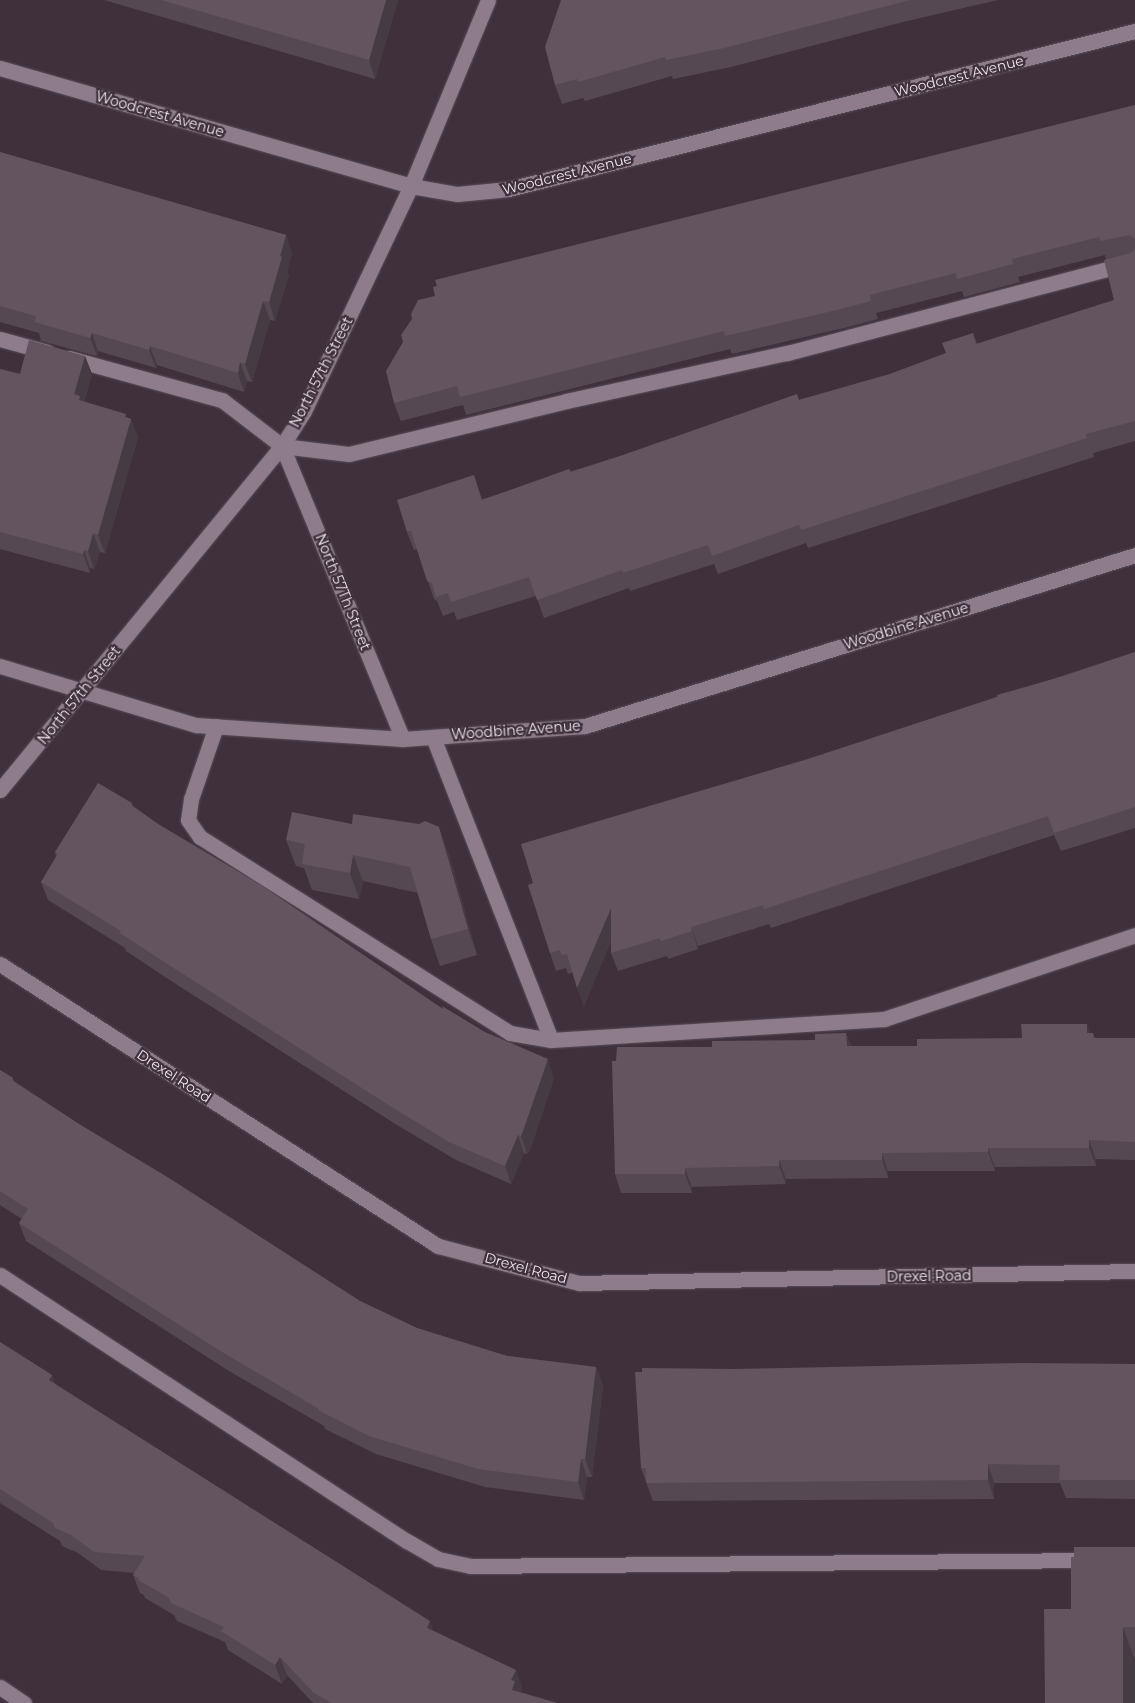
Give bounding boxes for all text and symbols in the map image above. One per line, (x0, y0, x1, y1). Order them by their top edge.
street label: Woodcrest Avenue (893, 52, 1025, 100)
street label: Woodcrest Avenue (94, 88, 226, 140)
street label: Woodcrest Avenue (501, 150, 633, 198)
street label: North 57th Street (286, 314, 356, 430)
street label: North 57Th Street (312, 531, 374, 653)
street label: Woodbine Avenue (842, 599, 970, 653)
street label: North 57th Street (34, 642, 124, 748)
street label: Woodbine Avenue (451, 717, 581, 743)
street label: Drexel Road (134, 1046, 214, 1106)
street label: Drexel Road (483, 1249, 569, 1287)
street label: Drexel Road (886, 1267, 972, 1285)

